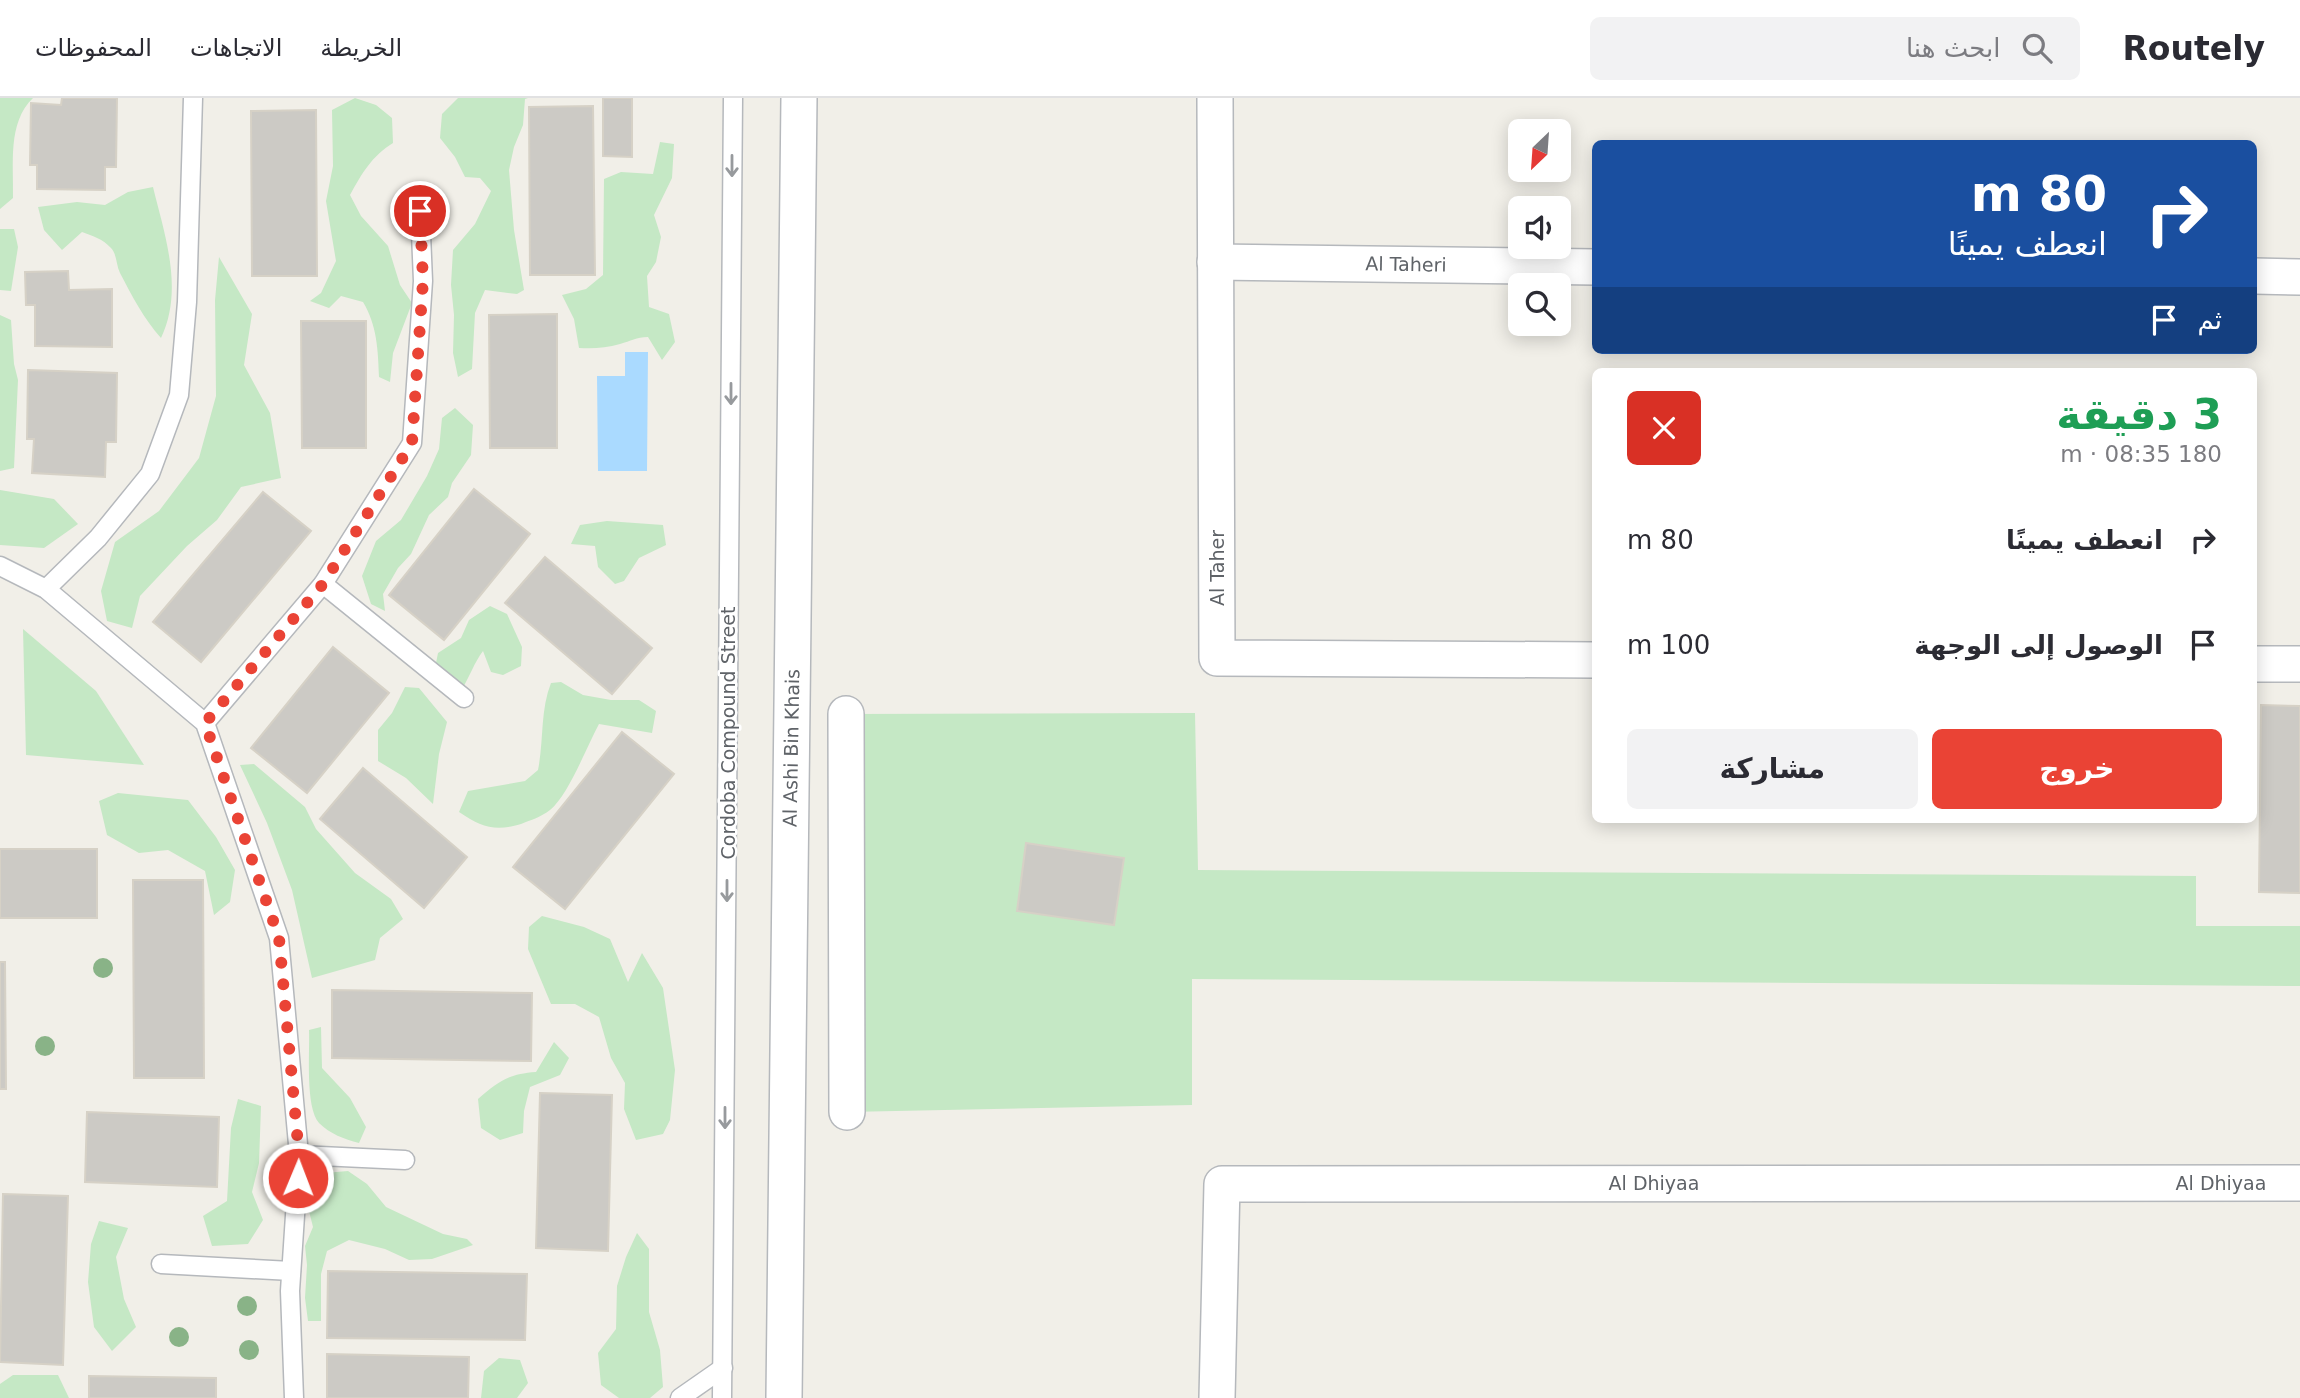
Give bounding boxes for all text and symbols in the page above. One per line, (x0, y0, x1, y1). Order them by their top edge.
search box (1590, 17, 2080, 80)
icon: search (2018, 29, 2056, 67)
text: Routely (2122, 29, 2265, 68)
text: ابحث هنا (1906, 33, 2000, 63)
text: المحفوظات (35, 34, 152, 62)
text: الاتجاهات (190, 34, 282, 62)
text: الخريطة (320, 34, 402, 62)
north arrow (1508, 119, 1572, 182)
map controls (1508, 119, 1571, 336)
one-way arrow (726, 154, 739, 177)
text: 80 m (1971, 166, 2107, 223)
icon: right (2131, 168, 2222, 259)
pin (390, 181, 450, 241)
icon: arrive (401, 192, 439, 230)
button: sound (1508, 196, 1571, 259)
text: انعطف يمينًا (1948, 225, 2107, 263)
street label: Al Taheri (1365, 252, 1447, 276)
button: search (1508, 273, 1571, 336)
icon: arrive (2145, 301, 2183, 339)
text: ثم (2197, 305, 2222, 335)
one-way arrow (724, 382, 738, 405)
text: 3 دقيقة (2056, 390, 2222, 439)
button: close (1627, 391, 1701, 465)
text: 180 m · 08:35 (2060, 441, 2222, 467)
icon: right (2184, 521, 2222, 559)
text: 80 m (1627, 525, 1694, 555)
text: انعطف يمينًا (2006, 525, 2163, 555)
street label: Al Taher (1206, 530, 1228, 606)
street label: Cordoba Compound Street (717, 607, 739, 859)
icon: arrive (2184, 626, 2222, 664)
text: 100 m (1627, 630, 1710, 660)
text: الوصول إلى الوجهة (1914, 630, 2163, 660)
street label: Al Ashi Bin Khais (779, 669, 803, 827)
button: مشاركة (1627, 729, 1918, 809)
button: خروج (1932, 729, 2222, 809)
one-way arrow (720, 879, 733, 902)
one-way arrow (718, 1106, 732, 1129)
position arrow (261, 1141, 335, 1215)
street label: Al Dhiyaa (1609, 1172, 1699, 1194)
street label: Al Dhiyaa (2176, 1172, 2266, 1194)

